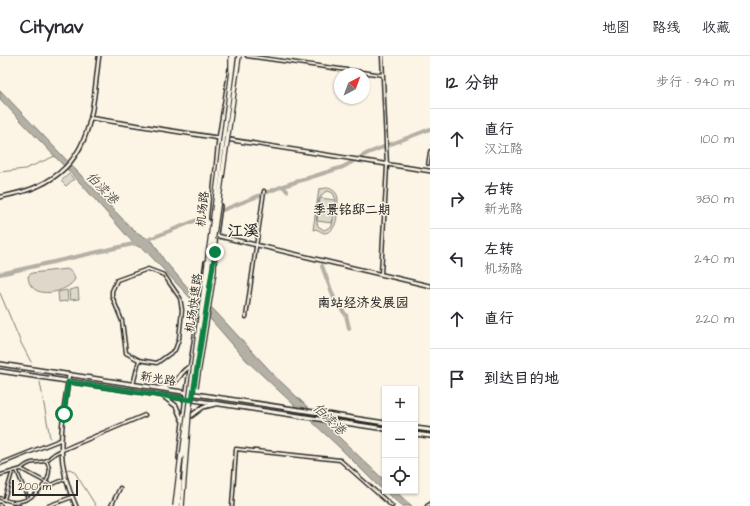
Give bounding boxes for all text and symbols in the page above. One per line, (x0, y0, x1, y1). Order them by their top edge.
text: Citynav (20, 14, 83, 41)
text: 地图 (602, 18, 630, 38)
text: 路线 (652, 18, 680, 38)
text: 收藏 (702, 18, 730, 38)
north arrow (334, 68, 370, 104)
text: 12 分钟 (446, 71, 499, 95)
text: 步行 · 940 m (656, 73, 734, 91)
text: 直行 (484, 119, 514, 140)
icon: ahead (446, 128, 468, 150)
text: 100 m (701, 130, 734, 148)
text: 汉江路 (484, 140, 523, 158)
water label: 伯渎港 (82, 168, 123, 210)
text: 右转 (484, 179, 514, 200)
icon: right (446, 188, 468, 210)
street label: 机场路 (193, 190, 213, 228)
text: 380 m (695, 190, 734, 208)
text: 新光路 (484, 200, 523, 218)
district label: 季景铭邸二期 (313, 201, 391, 219)
district label: 江溪 (227, 220, 259, 242)
text: 左转 (484, 239, 514, 260)
route end (206, 243, 224, 261)
icon: left (446, 248, 468, 270)
text: 240 m (694, 250, 734, 268)
text: 机场路 (484, 260, 523, 278)
street label: 机场快速路 (181, 272, 207, 334)
district label: 南站经济发展园 (317, 294, 409, 312)
icon: ahead (446, 308, 468, 330)
text: 直行 (484, 308, 514, 329)
text: 220 m (696, 310, 734, 328)
street label: 新光路 (139, 368, 177, 390)
icon: arrive (446, 368, 468, 390)
text: 到达目的地 (484, 368, 559, 389)
map controls (382, 386, 418, 494)
button: + (382, 386, 418, 422)
water label: 伯渎港 (309, 399, 351, 440)
route start (55, 405, 73, 423)
button: − (382, 422, 418, 458)
button: locate (382, 458, 418, 494)
scale bar (12, 478, 78, 497)
text: 200 m (18, 479, 51, 494)

